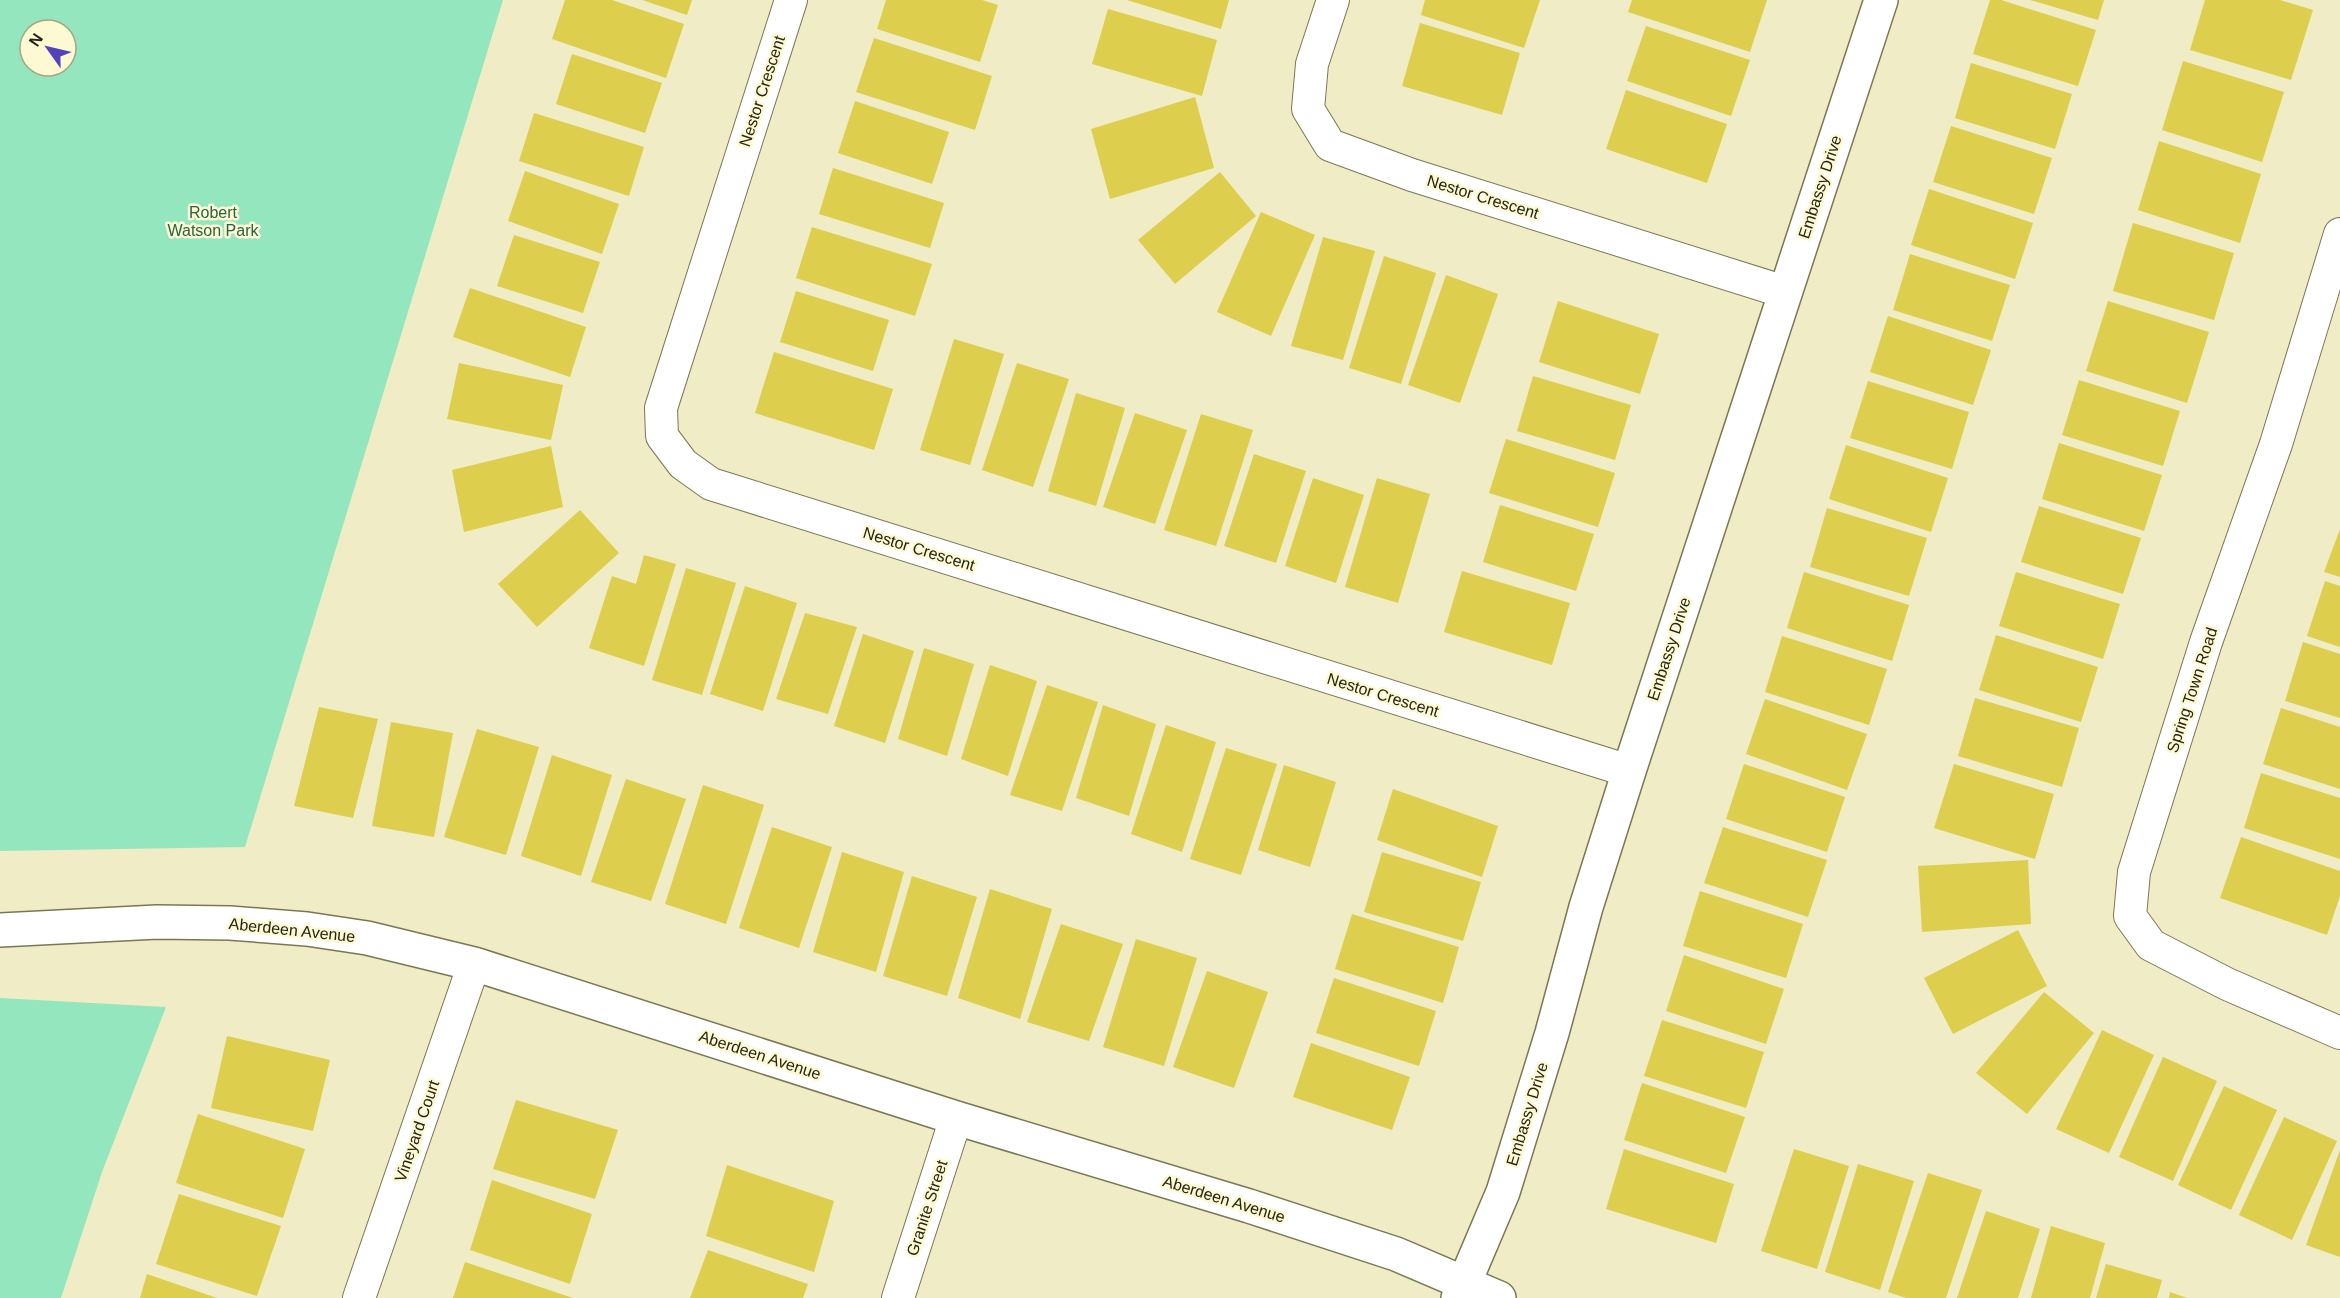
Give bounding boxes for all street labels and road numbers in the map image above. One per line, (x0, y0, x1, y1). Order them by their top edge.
street label: Nestor Crescent (736, 33, 788, 149)
street label: Embassy Drive (1795, 133, 1845, 241)
street label: Nestor Crescent (1425, 172, 1541, 222)
street label: Nestor Crescent (861, 524, 977, 574)
street label: Embassy Drive (1644, 595, 1694, 703)
street label: Spring Town Road (2164, 625, 2220, 755)
street label: Nestor Crescent (1325, 670, 1441, 720)
street label: Aberdeen Avenue (228, 915, 356, 945)
street label: Aberdeen Avenue (697, 1027, 823, 1083)
street label: Embassy Drive (1503, 1060, 1551, 1168)
street label: Vineyard Court (392, 1077, 443, 1184)
street label: Granite Street (904, 1157, 951, 1258)
street label: Aberdeen Avenue (1161, 1172, 1287, 1226)

